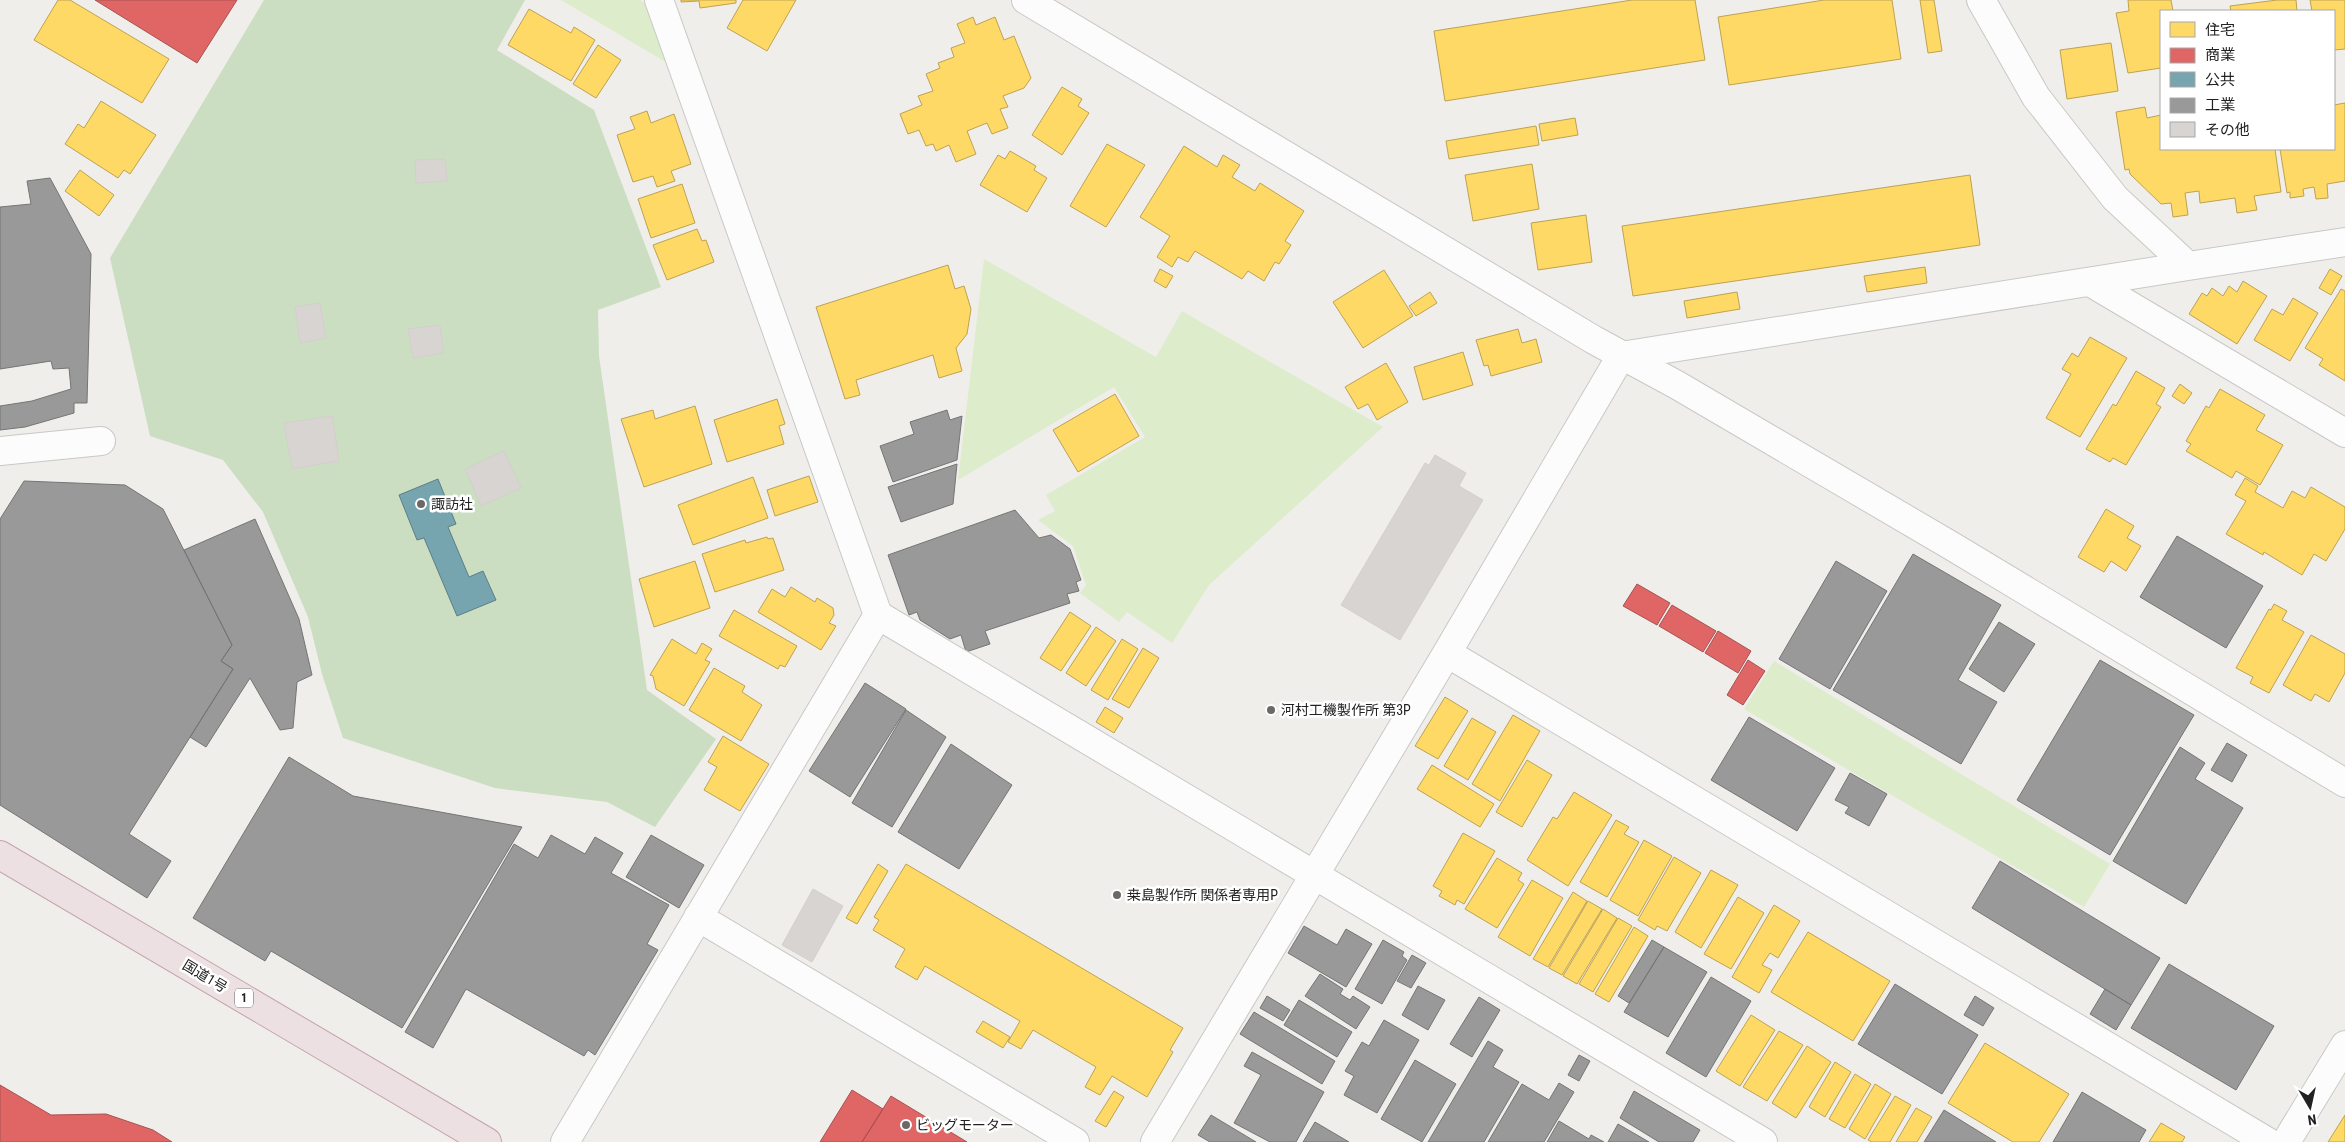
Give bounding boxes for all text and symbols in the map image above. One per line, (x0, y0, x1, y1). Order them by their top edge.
legend (2160, 10, 2335, 150)
text: 住宅 (2205, 21, 2235, 39)
text: 商業 (2205, 46, 2235, 64)
text: 公共 (2205, 71, 2235, 89)
text: 工業 (2205, 96, 2235, 114)
text: その他 (2205, 121, 2250, 139)
place label: 諏訪社 (431, 496, 473, 512)
marker: 諏訪社 (415, 498, 427, 510)
place label: 河村工機製作所 第3P (1281, 702, 1411, 718)
marker: 河村工機製作所 第3P (1265, 704, 1277, 716)
place label: 桒島製作所 関係者専用P (1127, 887, 1278, 903)
marker: 桒島製作所 関係者専用P (1111, 889, 1123, 901)
street label: 国道1号 (180, 957, 230, 995)
road number: 1 (235, 988, 253, 1008)
north arrow (2285, 1082, 2335, 1132)
text: N (2307, 1111, 2318, 1128)
place label: ビッグモーター (916, 1117, 1014, 1133)
marker: ビッグモーター (900, 1119, 912, 1131)

